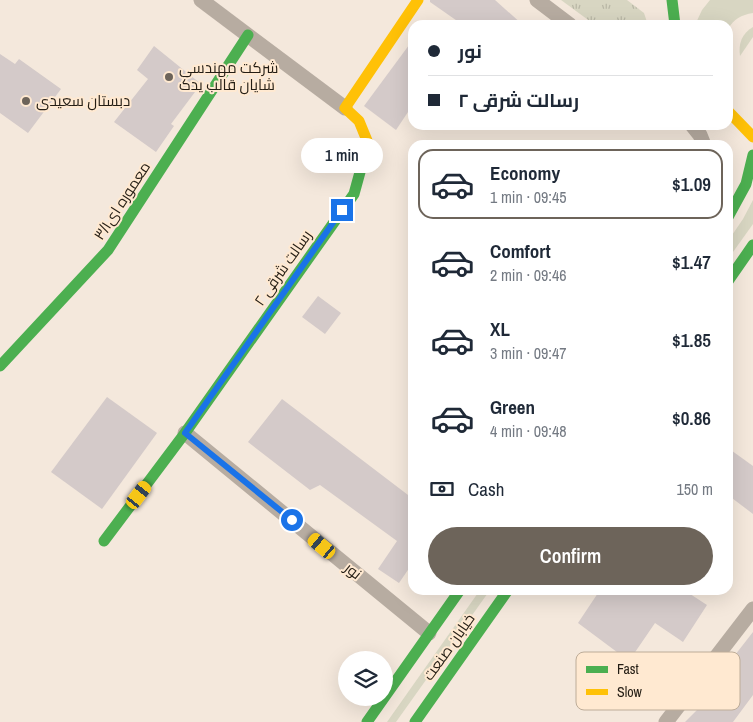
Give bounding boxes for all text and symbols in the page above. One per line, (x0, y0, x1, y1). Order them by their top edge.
text: نور (458, 38, 482, 64)
place label: شرکت مهندسی شایان قالب یدک (179, 57, 278, 95)
marker: شرکت مهندسی شایان قالب یدک (163, 71, 175, 83)
text: رسالت شرقی ۲ (458, 87, 579, 113)
place label: دبستان سعیدی (36, 90, 130, 111)
marker: دبستان سعیدی (20, 95, 32, 107)
callout: 1 min (301, 138, 383, 172)
text: 1 min (325, 144, 359, 166)
street label: معموره ای۳/۱ (88, 157, 155, 244)
text: Economy (490, 160, 560, 186)
icon: car (430, 162, 475, 207)
text: $1.09 (672, 171, 711, 197)
text: 1 min · 09:45 (490, 186, 567, 208)
route end (331, 199, 353, 221)
street label: رسالت شرقی ۲ (249, 226, 316, 310)
text: Comfort (490, 238, 551, 264)
icon: car (430, 240, 475, 285)
text: $1.47 (672, 249, 711, 275)
text: 2 min · 09:46 (490, 264, 567, 286)
text: XL (490, 316, 510, 342)
icon: car (430, 318, 475, 363)
text: $1.85 (672, 327, 711, 353)
text: 3 min · 09:47 (490, 342, 567, 364)
text: Green (490, 394, 535, 420)
icon: car (430, 396, 475, 441)
text: $0.86 (672, 405, 711, 431)
text: 4 min · 09:48 (490, 420, 567, 442)
icon: cash (428, 475, 456, 503)
text: Cash (468, 476, 504, 502)
text: 150 m (677, 478, 713, 500)
car (123, 479, 154, 511)
route start (281, 509, 303, 531)
button: Confirm (428, 527, 713, 585)
car (305, 531, 338, 561)
street label: نور (339, 557, 366, 584)
street label: خیابان صنعت (418, 609, 479, 684)
map controls (338, 651, 393, 706)
button: layers (338, 651, 393, 706)
legend (576, 652, 740, 710)
text: Fast (617, 660, 639, 678)
text: Slow (617, 683, 643, 701)

